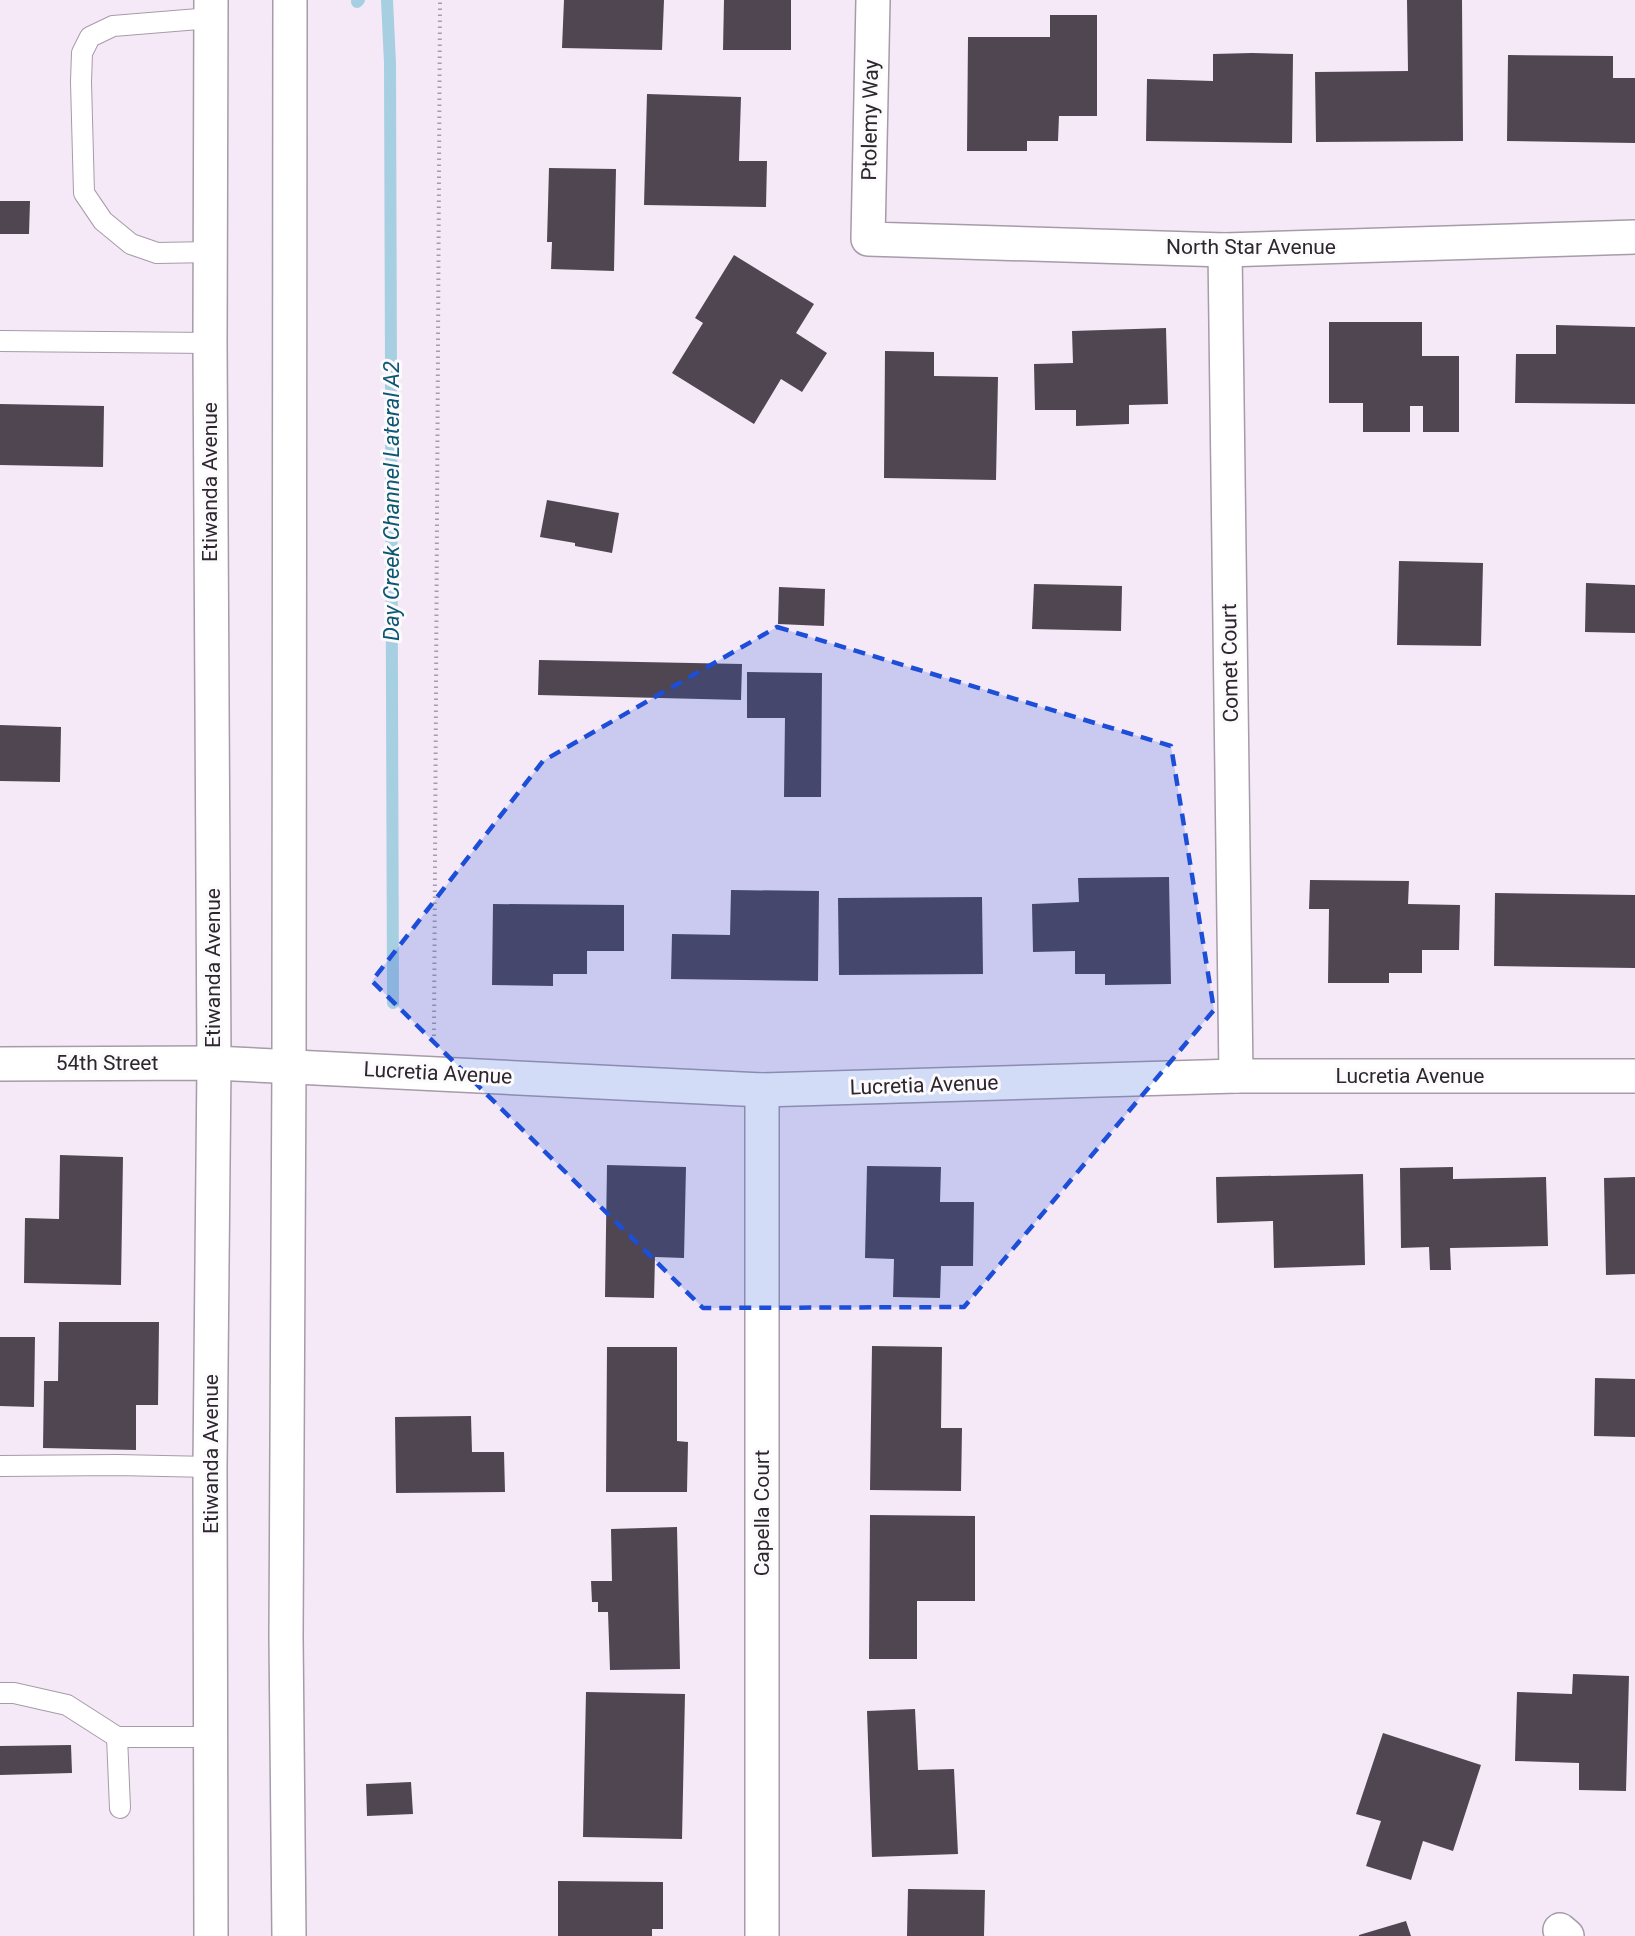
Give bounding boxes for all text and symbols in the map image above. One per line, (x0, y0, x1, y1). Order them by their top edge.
street label: Ptolemy Way (857, 59, 883, 181)
street label: North Star Avenue (1166, 235, 1336, 259)
water label: Day Creek Channel Lateral A2 (379, 361, 404, 641)
street label: Etiwanda Avenue (198, 402, 222, 562)
street label: Comet Court (1217, 603, 1243, 723)
street label: Etiwanda Avenue (201, 888, 225, 1048)
street label: 54th Street (56, 1051, 158, 1075)
street label: Lucretia Avenue (363, 1057, 513, 1089)
street label: Lucretia Avenue (1336, 1064, 1484, 1088)
street label: Lucretia Avenue (849, 1070, 999, 1100)
street label: Etiwanda Avenue (199, 1374, 223, 1534)
street label: Capella Court (750, 1450, 774, 1576)

